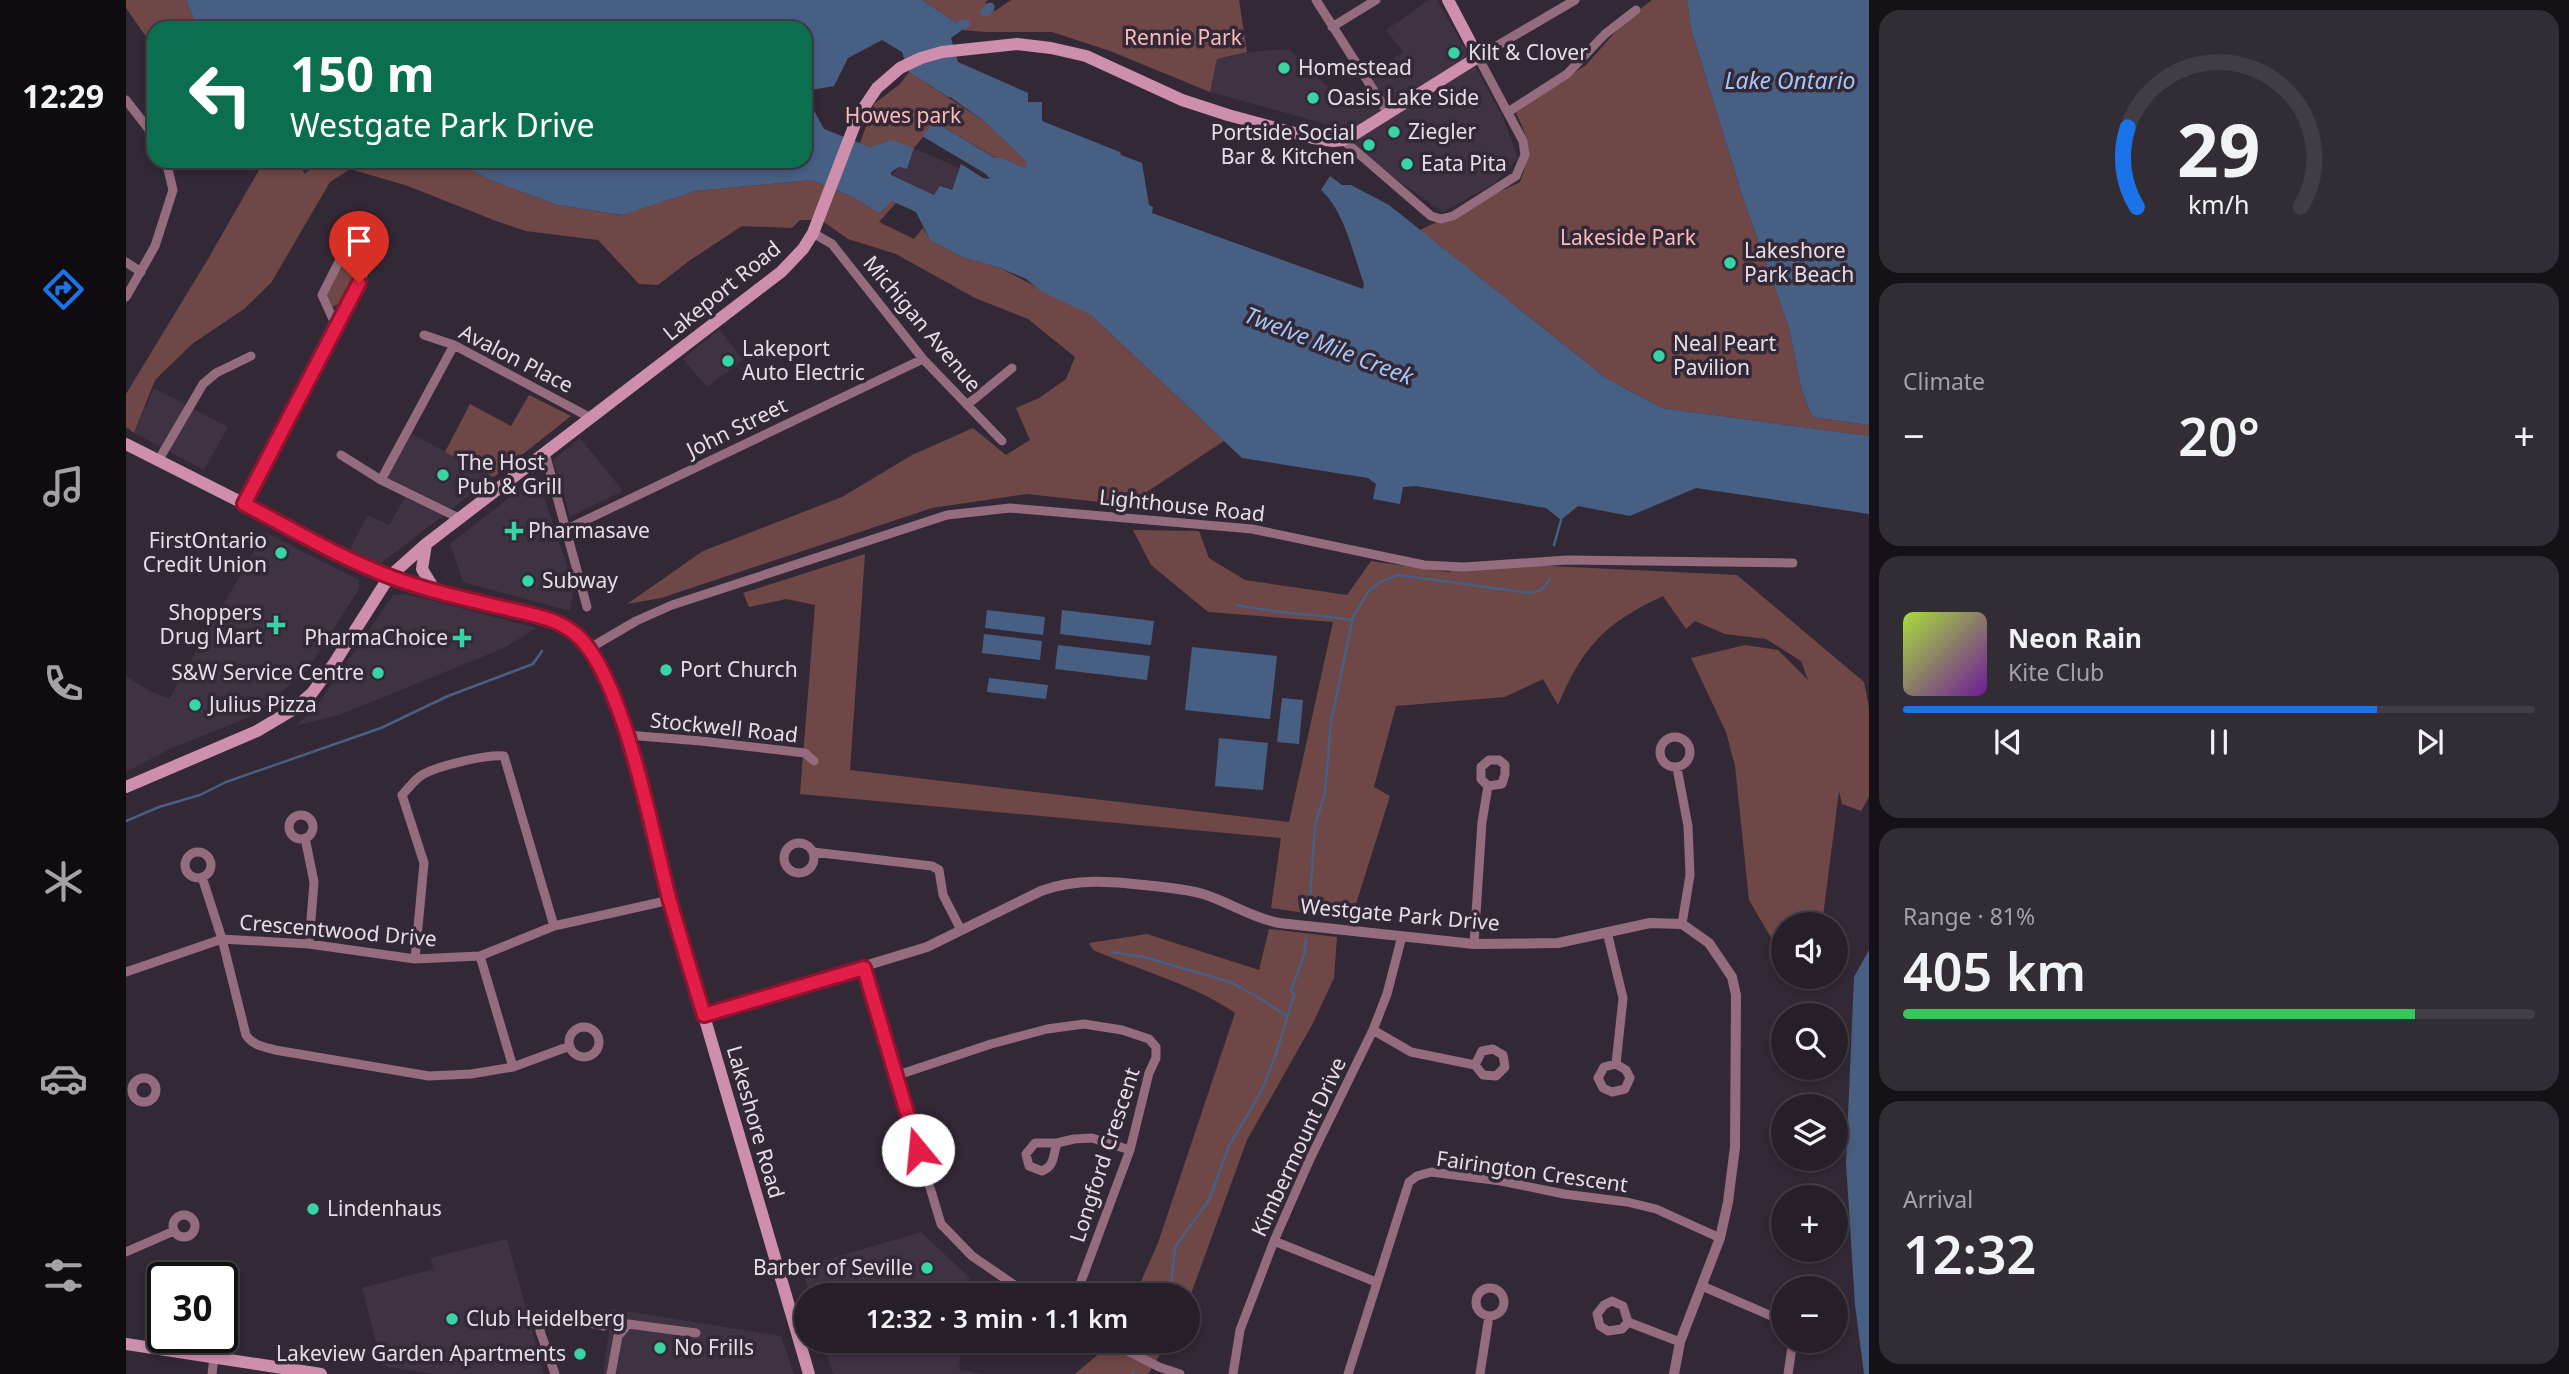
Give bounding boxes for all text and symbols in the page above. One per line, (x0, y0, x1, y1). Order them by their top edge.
park label: Rennie Park (1124, 23, 1243, 51)
place label: Kilt & Clover (1468, 38, 1588, 66)
text: 150 m (290, 40, 435, 106)
marker: Kilt & Clover (1446, 45, 1462, 61)
icon: left (175, 49, 266, 140)
place label: Homestead (1298, 53, 1412, 81)
marker: Homestead (1276, 60, 1292, 76)
water label: Lake Ontario (1724, 64, 1856, 96)
text: 12:29 (22, 74, 104, 117)
place label: Oasis Lake Side (1327, 83, 1479, 111)
marker: Oasis Lake Side (1305, 90, 1321, 106)
text: 29 (2177, 100, 2261, 199)
park label: Howes park (845, 101, 962, 129)
text: Westgate Park Drive (290, 103, 595, 146)
place label: Ziegler (1408, 117, 1476, 145)
place label: Portside Social Bar & Kitchen (1211, 118, 1355, 170)
marker: Ziegler (1386, 124, 1402, 140)
marker: Portside Social Bar & Kitchen (1361, 137, 1377, 153)
place label: Eata Pita (1421, 149, 1507, 177)
marker: Eata Pita (1399, 156, 1415, 172)
text: km/h (2188, 187, 2250, 221)
pin (329, 211, 389, 283)
icon: arrive (340, 222, 378, 260)
park label: Lakeside Park (1560, 223, 1697, 251)
street label: Lakeport Road (657, 234, 786, 346)
place label: Lakeshore Park Beach (1744, 236, 1854, 288)
street label: Michigan Avenue (857, 249, 988, 397)
marker: Lakeshore Park Beach (1722, 255, 1738, 271)
icon: directions (39, 265, 88, 314)
water label: Twelve Mile Creek (1240, 298, 1420, 393)
street label: Avalon Place (455, 317, 578, 399)
place label: Neal Peart Pavilion (1673, 329, 1776, 381)
place label: Lakeport Auto Electric (742, 334, 865, 386)
marker: Neal Peart Pavilion (1651, 348, 1667, 364)
marker: Lakeport Auto Electric (720, 353, 736, 369)
text: Climate (1903, 365, 1985, 397)
street label: John Street (680, 391, 792, 464)
text: 20° (2178, 400, 2260, 471)
text: − (1903, 409, 1925, 461)
text: + (2513, 409, 2535, 461)
place label: The Host Pub & Grill (457, 448, 562, 500)
icon: music (39, 462, 88, 511)
marker: The Host Pub & Grill (435, 467, 451, 483)
street label: Lighthouse Road (1098, 482, 1266, 528)
place label: Pharmasave (528, 516, 650, 544)
marker: Pharmasave (506, 523, 522, 539)
place label: FirstOntario Credit Union (143, 526, 267, 578)
marker: FirstOntario Credit Union (273, 545, 289, 561)
place label: Subway (542, 566, 618, 594)
marker: Subway (520, 573, 536, 589)
place label: Shoppers Drug Mart (160, 598, 262, 650)
marker: Shoppers Drug Mart (268, 617, 284, 633)
text: Neon Rain (2008, 620, 2142, 656)
place label: PharmaChoice (304, 623, 448, 651)
marker: PharmaChoice (454, 630, 470, 646)
place label: Port Church (680, 655, 798, 683)
text: Kite Club (2008, 656, 2104, 688)
place label: S&W Service Centre (171, 658, 364, 686)
icon: phone (39, 659, 88, 708)
marker: Port Church (658, 662, 674, 678)
marker: S&W Service Centre (370, 665, 386, 681)
place label: Julius Pizza (207, 690, 317, 718)
marker: Julius Pizza (187, 697, 203, 713)
street label: Stockwell Road (649, 705, 799, 749)
icon: previous (1989, 723, 2027, 761)
icon: pause (2200, 723, 2238, 761)
icon: next (2411, 723, 2449, 761)
icon: climate (39, 857, 88, 906)
street label: Westgate Park Drive (1299, 891, 1501, 937)
text: Range · 81% (1903, 900, 2035, 932)
street label: Crescentwood Drive (238, 907, 438, 953)
map controls (1771, 912, 1848, 1353)
button: sound (1771, 912, 1848, 989)
text: 405 km (1903, 935, 2086, 1006)
button: search (1771, 1003, 1848, 1080)
street label: Lakeshore Road (721, 1042, 791, 1201)
street label: Kimbermount Drive (1244, 1052, 1352, 1241)
icon: car (39, 1054, 88, 1103)
street label: Longford Crescent (1063, 1063, 1146, 1246)
button: layers (1771, 1094, 1848, 1171)
position arrow (881, 1113, 955, 1187)
street label: Fairington Crescent (1435, 1144, 1630, 1198)
text: Arrival (1903, 1183, 1973, 1215)
button: + (1771, 1185, 1848, 1262)
place label: Lindenhaus (327, 1194, 442, 1222)
marker: Lindenhaus (305, 1201, 321, 1217)
text: 12:32 (1903, 1218, 2036, 1289)
icon: filters (39, 1251, 88, 1300)
place label: Barber of Seville (753, 1253, 913, 1281)
marker: Barber of Seville (919, 1260, 935, 1276)
speed limit sign: 30 (147, 1262, 238, 1353)
button: − (1771, 1276, 1848, 1353)
text: 12:32 · 3 min · 1.1 km (866, 1300, 1128, 1336)
place label: Club Heidelberg (466, 1304, 625, 1332)
marker: Club Heidelberg (444, 1311, 460, 1327)
place label: No Frills (674, 1333, 754, 1361)
place label: Lakeview Garden Apartments (276, 1339, 566, 1367)
marker: No Frills (652, 1340, 668, 1356)
marker: Lakeview Garden Apartments (572, 1346, 588, 1362)

